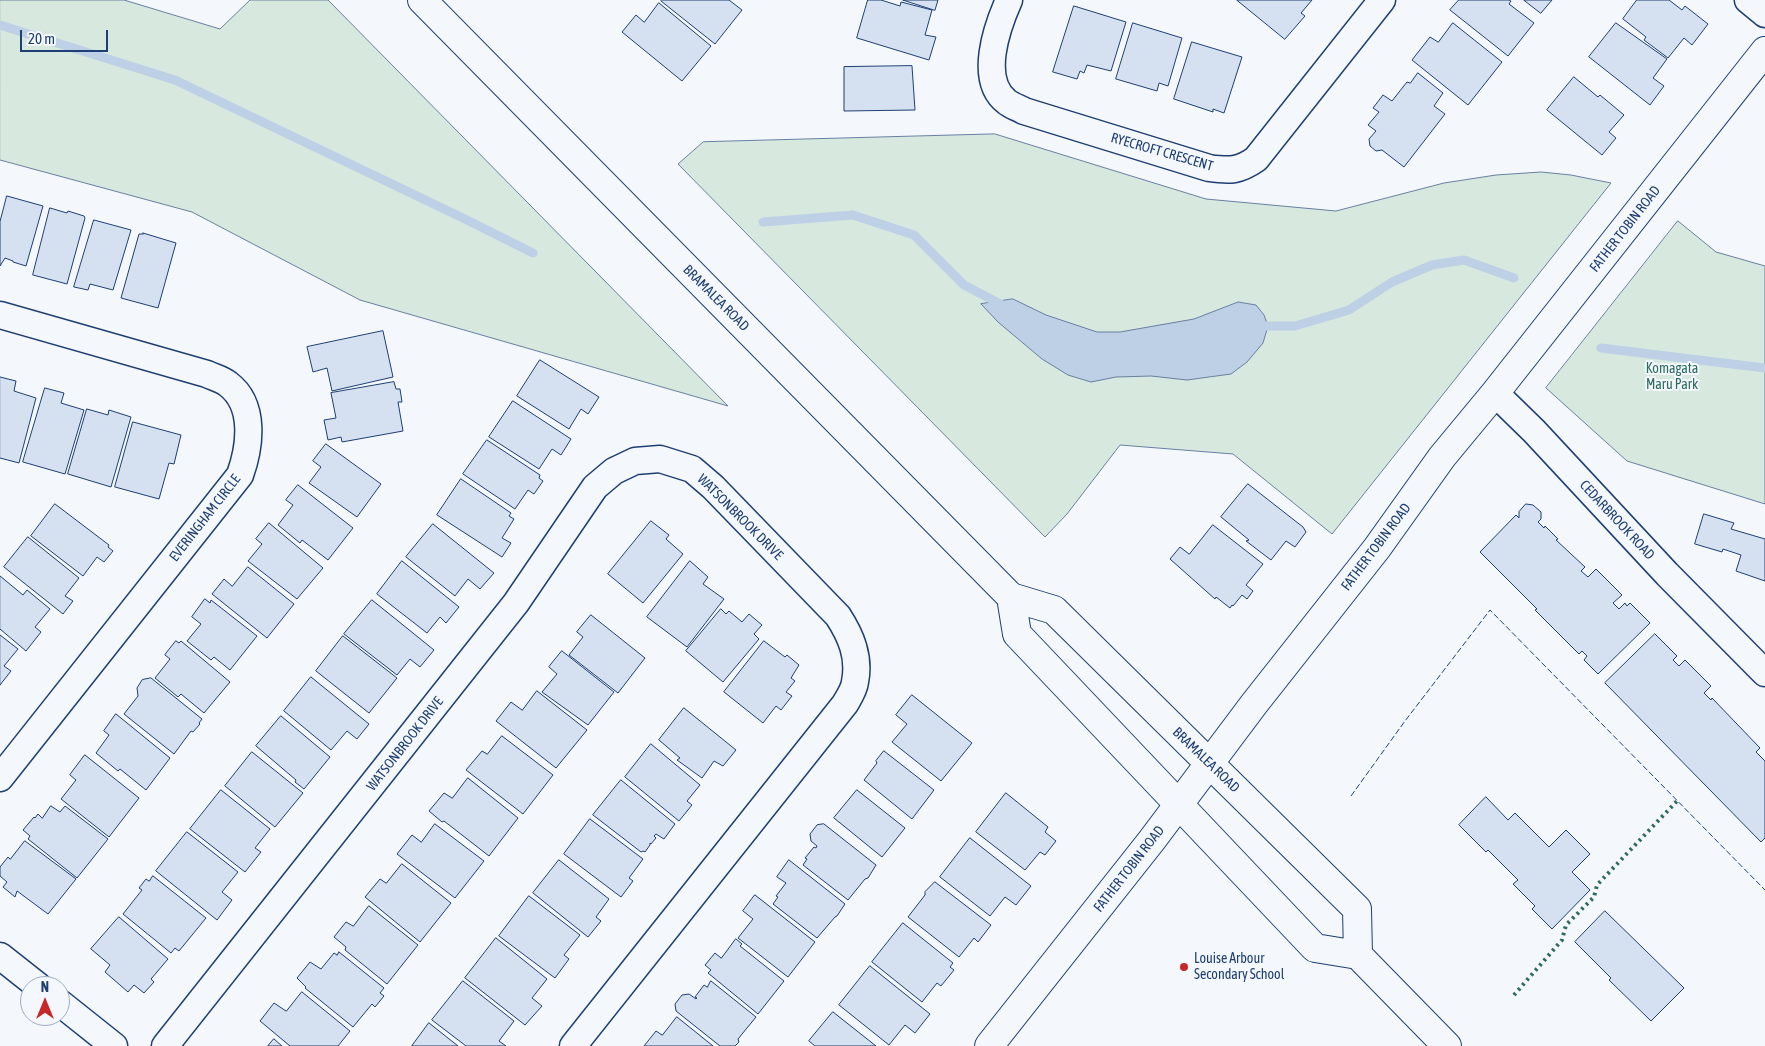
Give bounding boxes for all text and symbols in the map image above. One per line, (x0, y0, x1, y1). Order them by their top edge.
scale bar (22, 20, 110, 52)
text: 20 m (28, 30, 55, 47)
street label: RYECROFT CRESCENT (1109, 129, 1215, 175)
street label: FATHER TOBIN ROAD (1586, 182, 1664, 276)
street label: BRAMALEA ROAD (679, 261, 753, 335)
park label: Komagata Maru Park (1646, 361, 1698, 394)
street label: EVERINGHAM CIRCLE (166, 471, 244, 565)
street label: WATSONBROOK DRIVE (694, 471, 786, 563)
street label: CEDARBROOK ROAD (1576, 477, 1658, 563)
street label: FATHER TOBIN ROAD (1338, 500, 1414, 594)
street label: WATSONBROOK DRIVE (363, 694, 447, 794)
street label: BRAMALEA ROAD (1169, 724, 1243, 796)
street label: FATHER TOBIN ROAD (1090, 822, 1168, 916)
place label: Louise Arbour Secondary School (1194, 951, 1284, 984)
marker: Louise Arbour Secondary School (1178, 961, 1190, 973)
north arrow (20, 976, 70, 1026)
text: N (41, 979, 49, 995)

